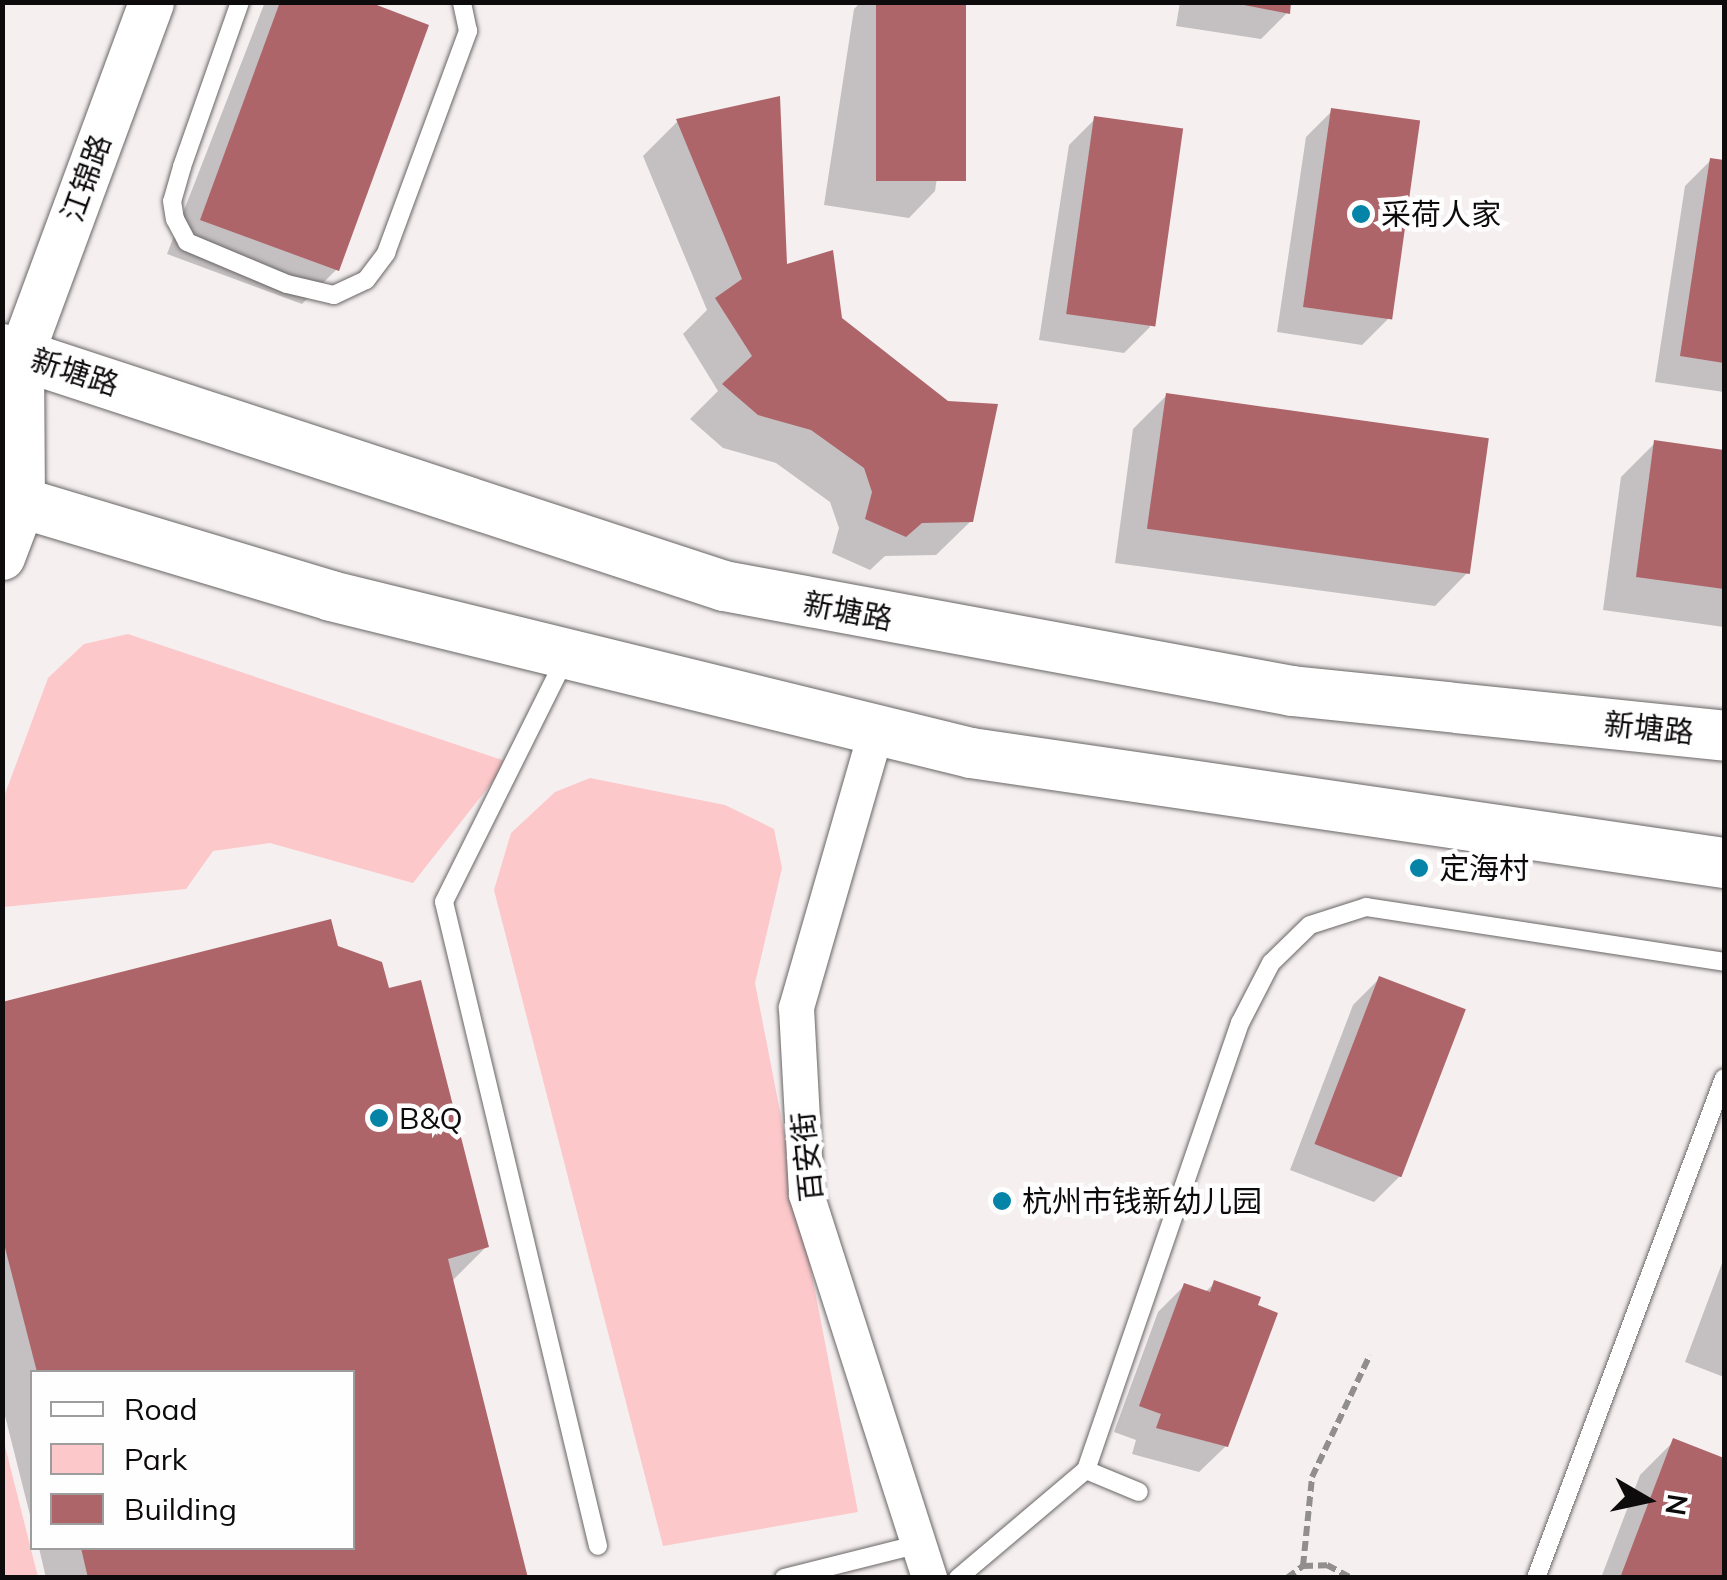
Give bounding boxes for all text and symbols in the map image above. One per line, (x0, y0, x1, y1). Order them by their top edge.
street label: 江锦路 (54, 130, 118, 226)
place label: 采荷人家 (1381, 196, 1501, 232)
marker: 采荷人家 (1350, 203, 1372, 225)
street label: 新塘路 (27, 341, 123, 403)
street label: 新塘路 (800, 585, 896, 637)
street label: 新塘路 (1602, 705, 1696, 751)
place label: 定海村 (1439, 850, 1529, 886)
marker: 定海村 (1408, 857, 1430, 879)
place label: B&Q (399, 1100, 463, 1136)
marker: B&Q (368, 1107, 390, 1129)
street label: 百安街 (784, 1110, 830, 1204)
place label: 杭州市钱新幼儿园 (1022, 1183, 1262, 1219)
marker: 杭州市钱新幼儿园 (991, 1190, 1013, 1212)
legend (30, 1370, 355, 1550)
text: Road (124, 1390, 198, 1428)
text: Park (124, 1440, 187, 1478)
north arrow (1597, 1450, 1697, 1550)
text: Building (124, 1490, 237, 1528)
text: N (1658, 1492, 1696, 1518)

